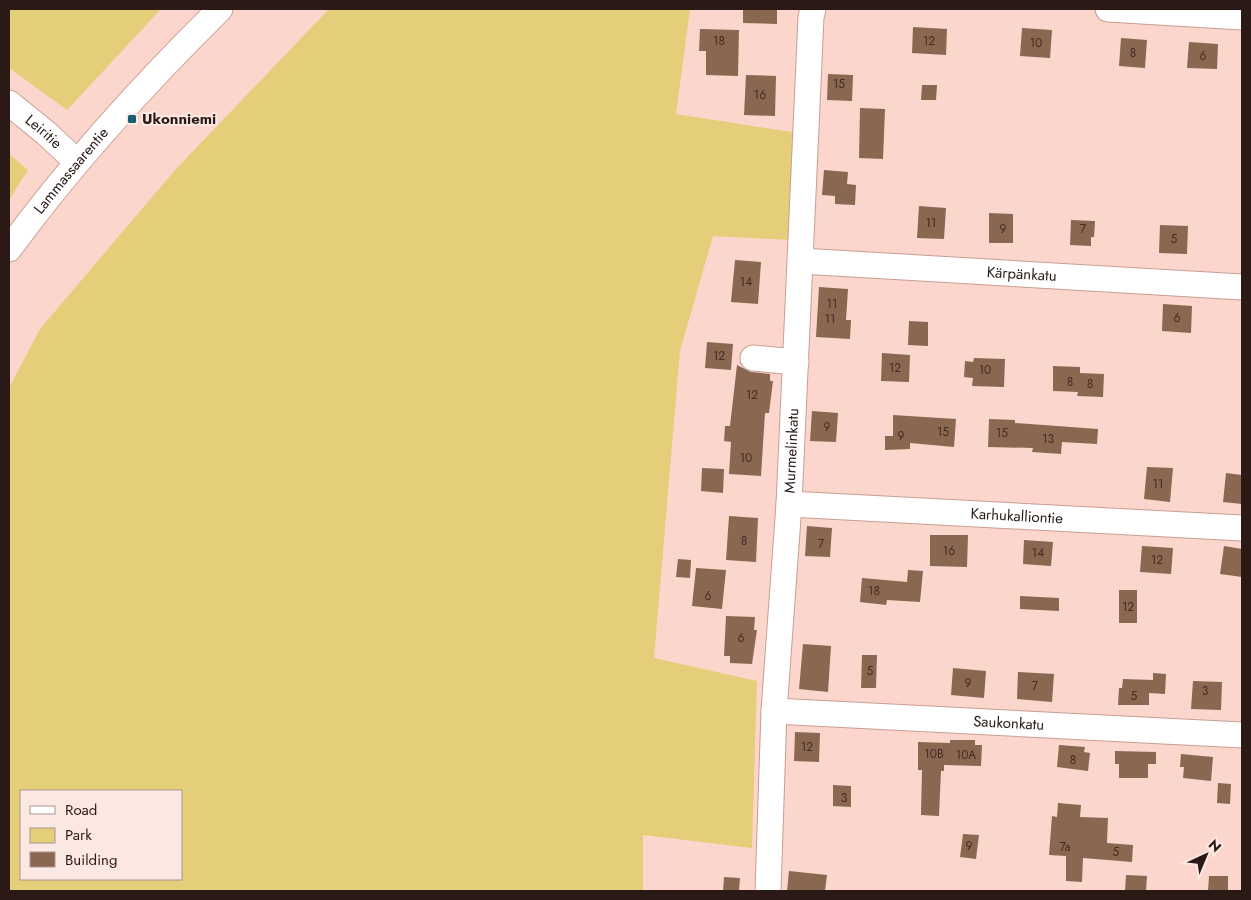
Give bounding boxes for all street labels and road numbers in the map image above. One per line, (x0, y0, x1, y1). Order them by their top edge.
street label: Leiritie (20, 109, 67, 154)
street label: Lammassaarentie (28, 122, 114, 219)
street label: Kärpänkatu (986, 261, 1057, 287)
street label: Murmelinkatu (778, 408, 804, 494)
street label: Karhukalliontie (970, 503, 1064, 530)
street label: Saukonkatu (973, 710, 1045, 736)

